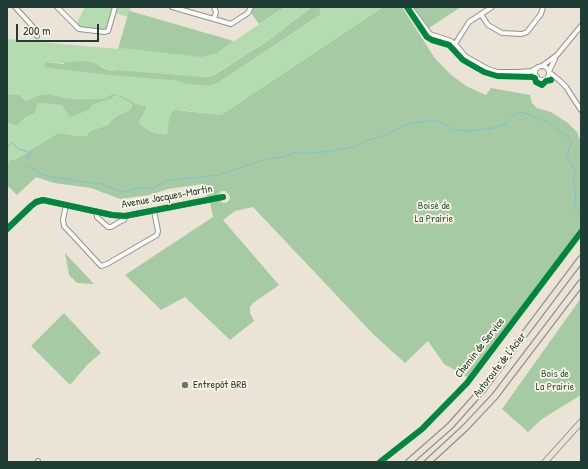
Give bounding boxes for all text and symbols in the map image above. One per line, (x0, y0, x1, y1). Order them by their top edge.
scale bar (18, 16, 101, 42)
text: 200 m (23, 22, 50, 39)
street label: Avenue Jacques-Martin (121, 183, 213, 211)
park label: Boisé de La Prairie (415, 199, 453, 225)
street label: Chemin de Service (452, 315, 508, 381)
street label: Autoroute de l'Acier (471, 330, 529, 400)
park label: Bois de La Prairie (536, 367, 574, 393)
place label: Entrepôt BRB (193, 378, 247, 392)
marker: Entrepôt BRB (180, 380, 190, 390)

